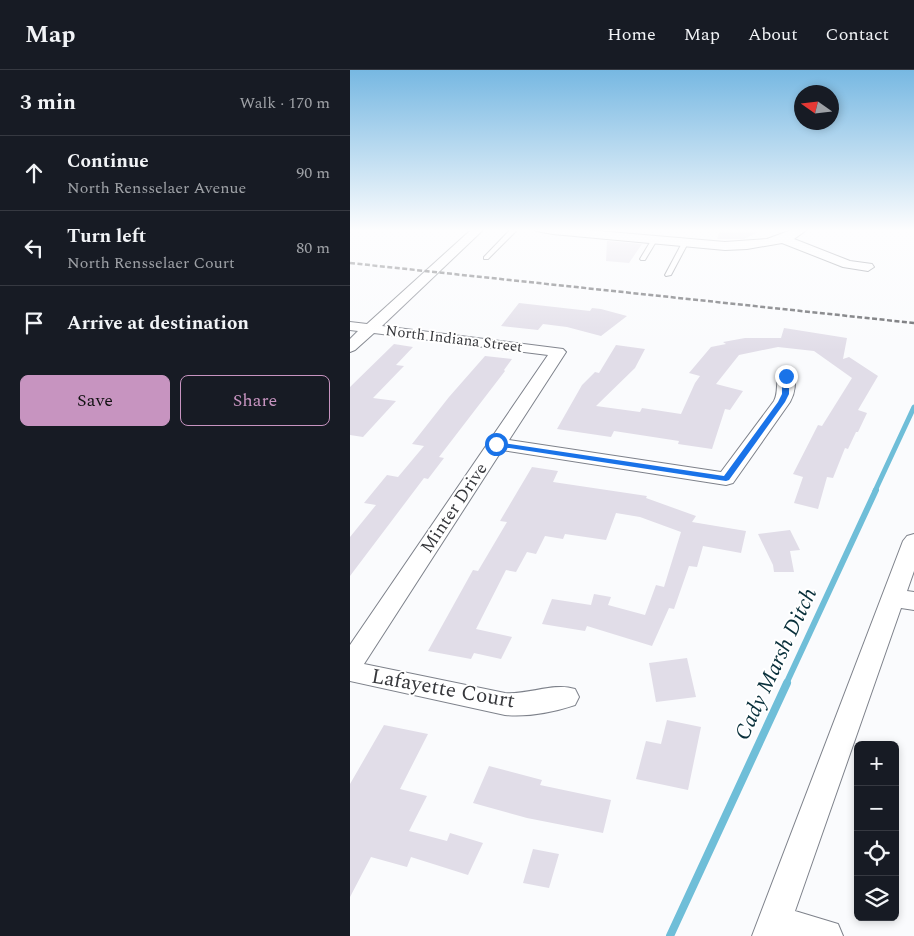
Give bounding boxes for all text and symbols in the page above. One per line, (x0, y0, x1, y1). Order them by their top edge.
text: Map (25, 17, 75, 53)
text: Home (607, 21, 656, 48)
text: Map (684, 21, 720, 48)
text: About (748, 21, 798, 48)
text: Contact (826, 21, 889, 48)
north arrow (794, 85, 839, 130)
text: 3 min (20, 87, 76, 119)
text: Walk · 170 m (239, 91, 330, 115)
text: Continue (67, 147, 149, 176)
icon: ahead (20, 159, 48, 187)
text: 90 m (296, 161, 330, 185)
text: North Rensselaer Avenue (67, 176, 246, 200)
text: Turn left (67, 222, 146, 251)
icon: left (20, 234, 48, 262)
text: 80 m (296, 236, 330, 260)
text: North Rensselaer Court (67, 251, 235, 275)
icon: arrive (20, 309, 48, 337)
text: Arrive at destination (67, 309, 249, 338)
street label: North Indiana Street (384, 319, 524, 359)
route end (775, 365, 798, 388)
button: Save (20, 375, 170, 426)
button: Share (180, 375, 330, 426)
route start (485, 433, 508, 456)
street label: Minter Drive (414, 457, 494, 559)
water label: Cady Marsh Ditch (726, 582, 826, 746)
street label: Lafayette Court (369, 661, 517, 717)
map controls (854, 741, 899, 921)
button: + (854, 741, 899, 786)
button: − (854, 786, 899, 831)
button: locate (854, 831, 899, 876)
button: layers (854, 876, 899, 921)

